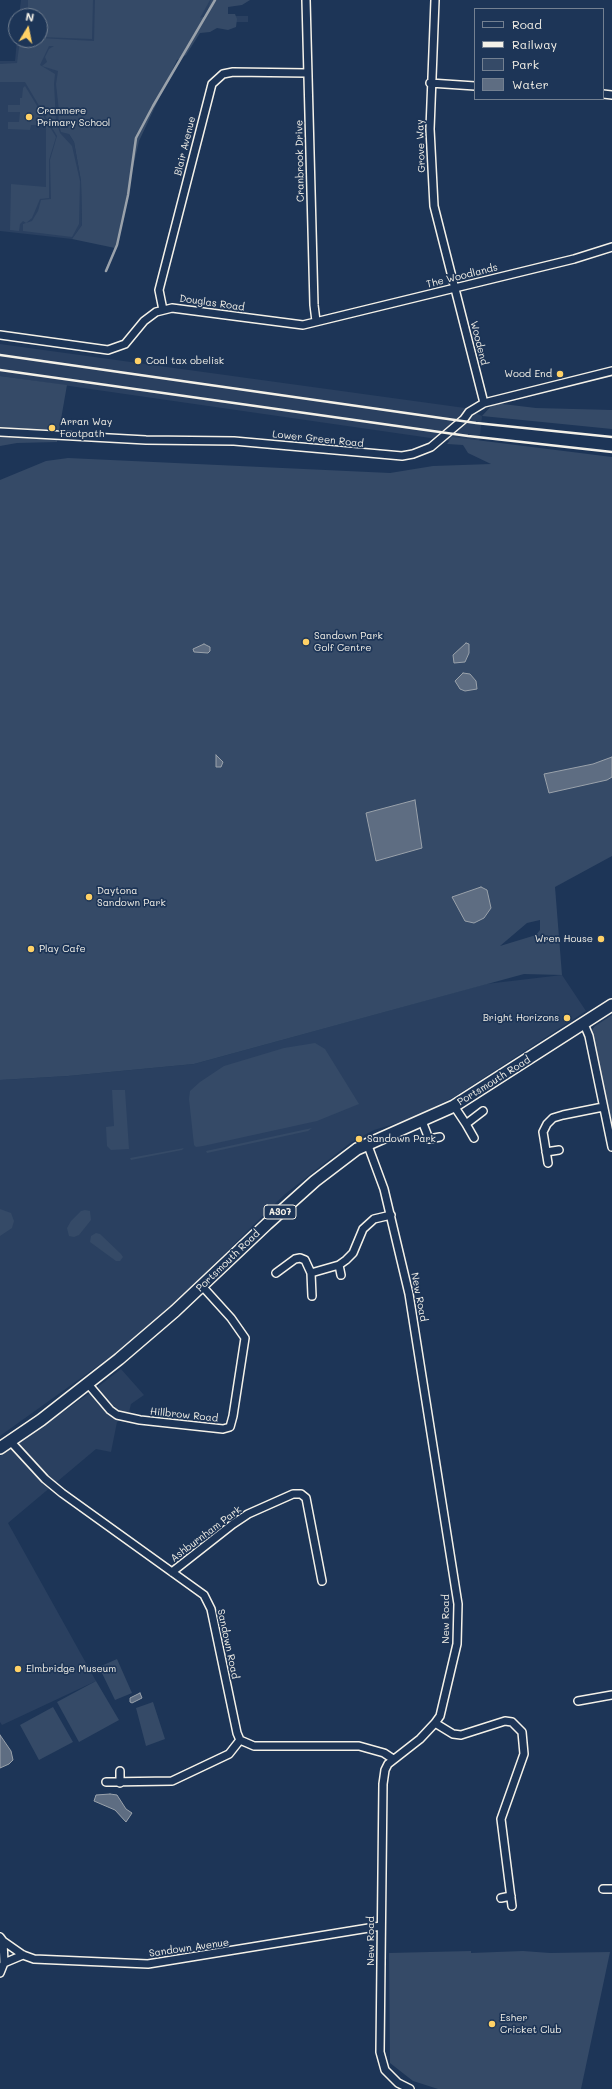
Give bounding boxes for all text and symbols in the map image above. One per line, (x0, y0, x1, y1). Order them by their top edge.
north arrow (8, 8, 48, 48)
legend (474, 8, 604, 100)
text: N (25, 9, 35, 25)
text: Road (512, 16, 542, 32)
text: Railway (512, 36, 557, 52)
text: Park (512, 56, 539, 72)
text: Water (512, 76, 549, 92)
place label: Cranmere Primary School (37, 105, 110, 128)
marker: Cranmere Primary School (24, 112, 34, 122)
street label: Blair Avenue (172, 115, 198, 177)
street label: Grove Way (414, 119, 428, 173)
street label: Cranbrook Drive (293, 120, 307, 202)
street label: The Woodlands (425, 261, 499, 291)
street label: Douglas Road (179, 292, 245, 314)
street label: Woodend (468, 320, 490, 366)
place label: Coal tax obelisk (146, 355, 224, 367)
marker: Coal tax obelisk (133, 356, 143, 366)
place label: Wood End (504, 368, 552, 380)
marker: Wood End (555, 369, 565, 379)
place label: Arran Way Footpath (60, 416, 112, 440)
marker: Arran Way Footpath (47, 423, 57, 433)
street label: Lower Green Road (272, 428, 364, 450)
place label: Sandown Park Golf Centre (314, 630, 383, 654)
marker: Sandown Park Golf Centre (301, 637, 311, 647)
place label: Daytona Sandown Park (97, 885, 166, 908)
marker: Daytona Sandown Park (84, 892, 94, 902)
place label: Wren House (535, 933, 593, 945)
marker: Wren House (596, 934, 606, 944)
place label: Play Cafe (39, 943, 86, 955)
marker: Play Cafe (26, 944, 36, 954)
place label: Bright Horizons (483, 1012, 559, 1024)
marker: Bright Horizons (562, 1013, 572, 1023)
street label: Portsmouth Road (455, 1054, 533, 1108)
place label: Sandown Park (367, 1133, 436, 1145)
marker: Sandown Park (354, 1134, 364, 1144)
road number: A307 (264, 1205, 296, 1219)
street label: Portsmouth Road (194, 1228, 262, 1294)
street label: New Road (408, 1272, 430, 1322)
street label: Hillbrow Road (149, 1405, 219, 1425)
street label: Ashburnham Park (168, 1503, 244, 1565)
street label: New Road (440, 1594, 452, 1644)
street label: Sandown Road (215, 1608, 241, 1680)
place label: Elmbridge Museum (26, 1663, 116, 1675)
marker: Elmbridge Museum (13, 1664, 23, 1674)
street label: New Road (365, 1916, 377, 1966)
street label: Sandown Avenue (148, 1936, 230, 1960)
place label: Esher Cricket Club (500, 2012, 562, 2036)
marker: Esher Cricket Club (487, 2019, 497, 2029)

